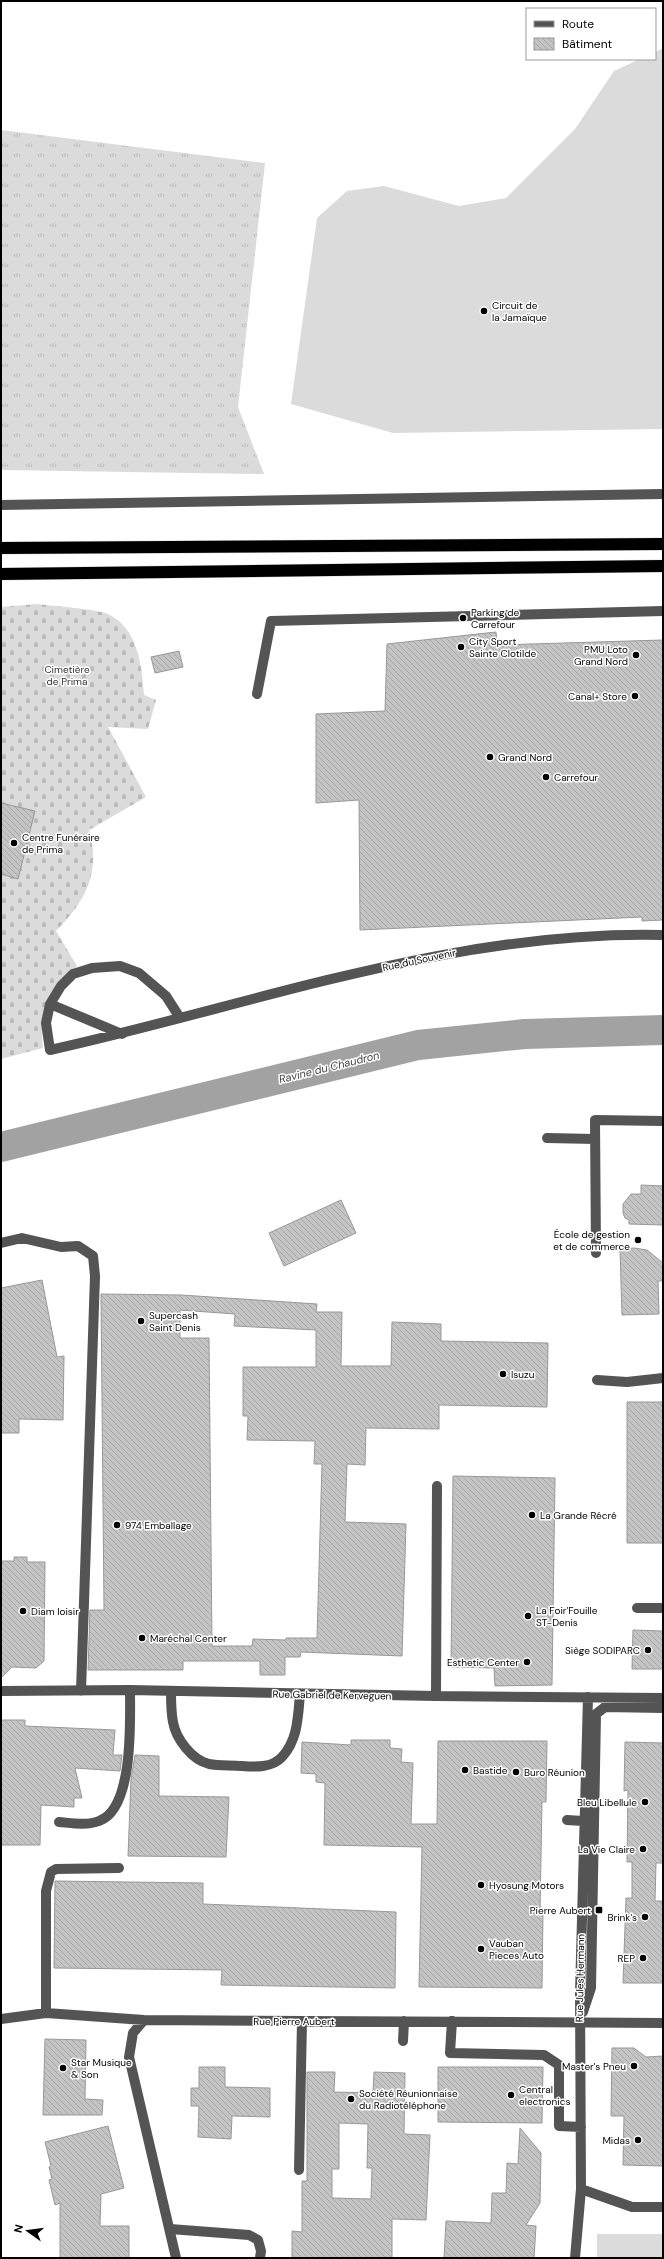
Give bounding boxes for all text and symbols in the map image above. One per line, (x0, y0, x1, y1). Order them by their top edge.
legend (526, 8, 656, 60)
text: Route (562, 16, 594, 32)
text: Bâtiment (562, 36, 613, 52)
place label: Circuit de la Jamaïque (492, 299, 547, 324)
marker: Circuit de la Jamaïque (479, 306, 489, 316)
place label: Parking de Carrefour (471, 606, 519, 631)
marker: Parking de Carrefour (458, 613, 468, 623)
place label: City Sport Sainte Clotilde (469, 635, 536, 660)
marker: City Sport Sainte Clotilde (456, 642, 466, 652)
place label: PMU Loto Grand Nord (574, 643, 628, 668)
marker: PMU Loto Grand Nord (631, 650, 641, 660)
park label: Cimetière de Prima (44, 663, 90, 688)
place label: Canal+ Store (568, 690, 627, 703)
marker: Canal+ Store (630, 691, 640, 701)
place label: Grand Nord (498, 751, 552, 764)
marker: Grand Nord (485, 752, 495, 762)
place label: Carrefour (554, 771, 598, 784)
marker: Carrefour (541, 772, 551, 782)
place label: Centre Funéraire de Prima (22, 831, 100, 856)
marker: Centre Funéraire de Prima (9, 838, 19, 848)
street label: Rue du Souvenir (381, 946, 457, 974)
water label: Ravine du Chaudron (277, 1048, 381, 1086)
place label: École de gestion et de commerce (553, 1228, 630, 1253)
marker: École de gestion et de commerce (633, 1235, 643, 1245)
place label: Supercash Saint Denis (149, 1309, 201, 1334)
marker: Supercash Saint Denis (136, 1316, 146, 1326)
place label: Isuzu (511, 1368, 535, 1381)
marker: Isuzu (498, 1369, 508, 1379)
place label: La Grande Récré (540, 1509, 617, 1522)
marker: La Grande Récré (527, 1510, 537, 1520)
place label: 974 Emballage (125, 1519, 192, 1532)
marker: 974 Emballage (112, 1520, 122, 1530)
place label: La Foir'Fouille ST-Denis (536, 1604, 598, 1629)
place label: Diam loisir (31, 1605, 79, 1618)
marker: Diam loisir (18, 1606, 28, 1616)
marker: La Foir'Fouille ST-Denis (523, 1611, 533, 1621)
place label: Maréchal Center (150, 1632, 227, 1645)
marker: Maréchal Center (137, 1633, 147, 1643)
place label: Siège SODIPARC (565, 1644, 640, 1657)
marker: Siège SODIPARC (643, 1645, 653, 1655)
place label: Esthetic Center (447, 1656, 519, 1669)
marker: Esthetic Center (522, 1657, 532, 1667)
street label: Rue Gabriel de Kerveguen (272, 1687, 392, 1703)
place label: Bastide (473, 1764, 508, 1777)
marker: Bastide (460, 1765, 470, 1775)
place label: Buro Réunion (524, 1766, 585, 1779)
marker: Buro Réunion (511, 1767, 521, 1777)
place label: Bleu Libellule (577, 1796, 637, 1809)
marker: Bleu Libellule (640, 1797, 650, 1807)
place label: La Vie Claire (578, 1843, 635, 1856)
marker: La Vie Claire (638, 1844, 648, 1854)
place label: Hyosung Motors (489, 1879, 564, 1892)
marker: Hyosung Motors (476, 1880, 486, 1890)
place label: Pierre Aubert (530, 1904, 591, 1917)
marker: Pierre Aubert (594, 1905, 604, 1915)
place label: Brink's (607, 1911, 637, 1924)
marker: Brink's (640, 1912, 650, 1922)
street label: Rue Jules Hermann (573, 1933, 587, 2022)
place label: Vauban Pieces Auto (489, 1937, 544, 1962)
marker: Vauban Pieces Auto (476, 1944, 486, 1954)
place label: REP (618, 1952, 635, 1965)
marker: REP (638, 1953, 648, 1963)
street label: Rue Pierre Aubert (253, 2015, 335, 2028)
place label: Star Musique & Son (71, 2056, 132, 2081)
place label: Master's Pneu (562, 2060, 626, 2073)
marker: Master's Pneu (629, 2061, 639, 2071)
marker: Star Musique & Son (58, 2063, 68, 2073)
place label: Central electronics (519, 2083, 570, 2108)
place label: Société Réunionnaise du Radiotéléphone (359, 2087, 458, 2112)
marker: Central electronics (506, 2090, 516, 2100)
marker: Société Réunionnaise du Radiotéléphone (346, 2094, 356, 2104)
place label: Midas (602, 2134, 630, 2147)
marker: Midas (633, 2135, 643, 2145)
north arrow (8, 2211, 48, 2251)
text: N (11, 2223, 26, 2234)

